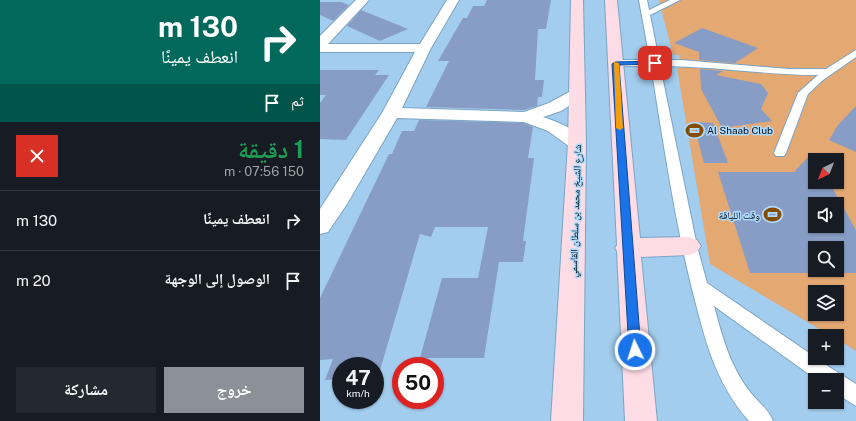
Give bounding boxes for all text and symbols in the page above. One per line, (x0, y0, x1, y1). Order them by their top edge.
text: 130 m (158, 10, 238, 43)
icon: right (252, 16, 304, 68)
text: انعطف يمينًا (161, 46, 238, 67)
pin (638, 46, 672, 80)
icon: arrive (644, 52, 666, 74)
icon: arrive (261, 92, 283, 114)
text: ثم (291, 92, 304, 109)
sports icon: Al Shaab Club (684, 120, 704, 140)
place label: Al Shaab Club (707, 124, 773, 136)
button: close (16, 135, 58, 177)
text: 1 دقيقة (238, 135, 304, 163)
street label: شارع الشيخ محمد بن سلطان القاسمي (567, 144, 586, 278)
north arrow (808, 153, 844, 189)
map controls (808, 153, 844, 409)
text: 150 m · 07:56 (224, 164, 304, 179)
button: sound (808, 197, 844, 233)
sports icon: وقت اللياقة (763, 205, 783, 225)
place label: وقت اللياقة (719, 209, 760, 221)
text: انعطف يمينًا (203, 210, 270, 227)
icon: right (282, 210, 304, 232)
text: 130 m (16, 212, 57, 229)
button: search (808, 241, 844, 277)
text: الوصول إلى الوجهة (165, 270, 270, 287)
icon: arrive (282, 270, 304, 292)
text: 20 m (16, 272, 51, 289)
button: layers (808, 285, 844, 321)
position arrow (614, 329, 656, 371)
button: + (808, 329, 844, 365)
speed limit sign: 50 (392, 357, 444, 409)
text: 47 (345, 366, 371, 390)
button: مشاركة (16, 367, 156, 413)
button: خروج (164, 367, 304, 413)
button: − (808, 373, 844, 409)
text: km/h (346, 387, 370, 399)

